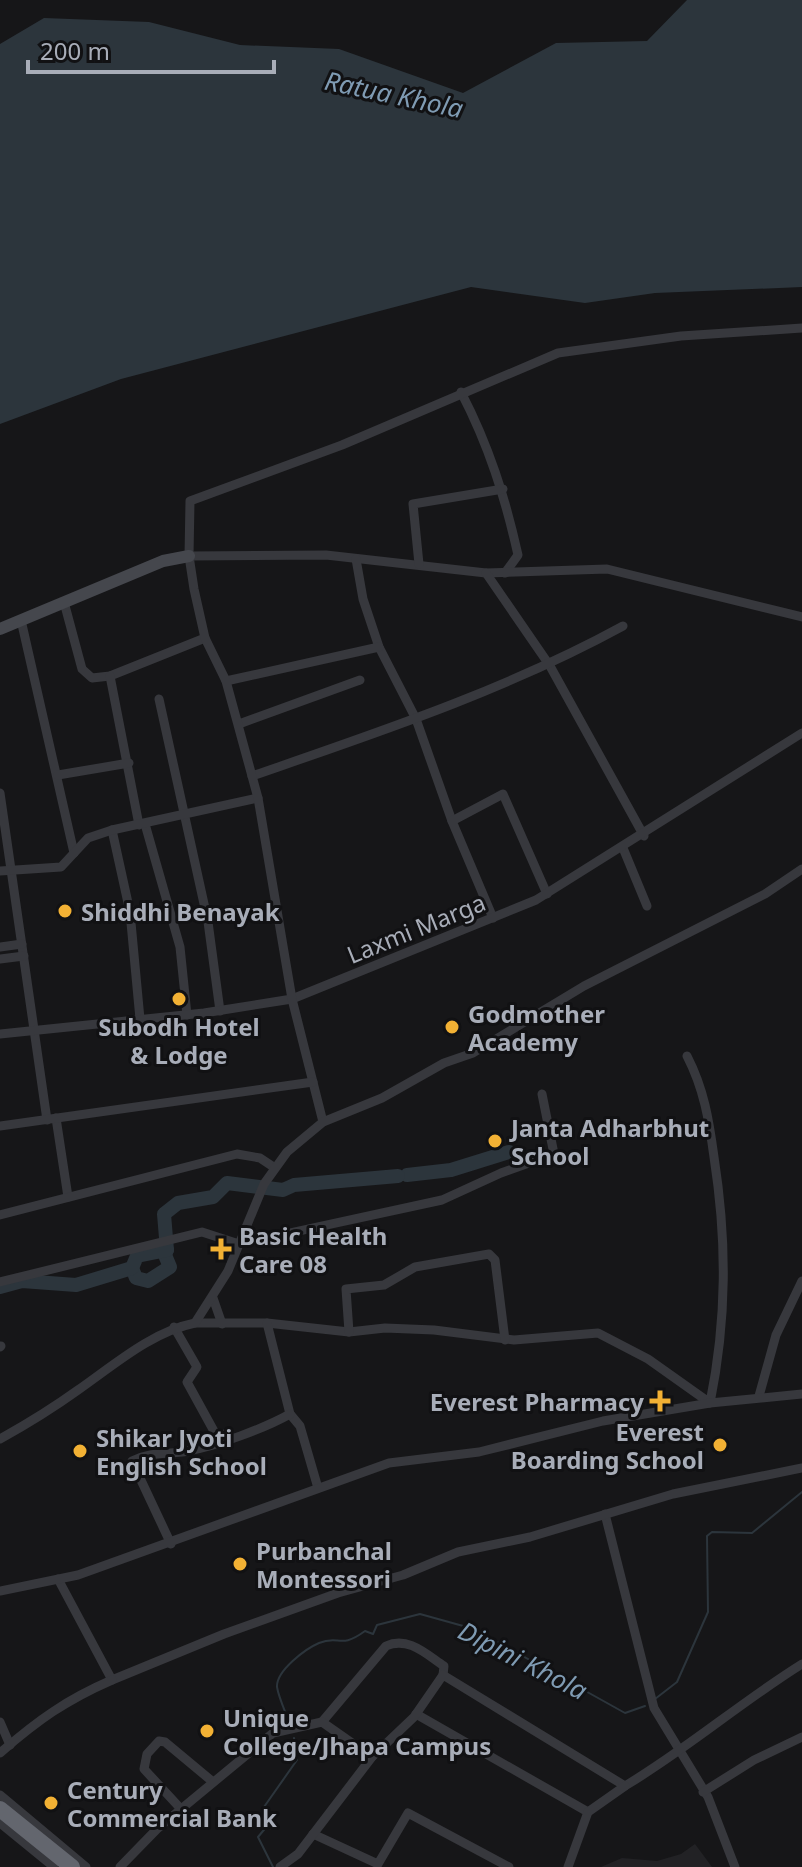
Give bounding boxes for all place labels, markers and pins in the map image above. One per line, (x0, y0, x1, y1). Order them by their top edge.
place label: Shiddhi Benayak (81, 895, 280, 928)
marker: Shiddhi Benayak (56, 902, 74, 920)
marker: Subodh Hotel & Lodge (170, 990, 188, 1008)
place label: Godmother Academy (468, 997, 605, 1058)
place label: Subodh Hotel & Lodge (98, 1010, 260, 1071)
marker: Godmother Academy (443, 1018, 461, 1036)
place label: Janta Adharbhut School (509, 1111, 709, 1172)
marker: Janta Adharbhut School (486, 1132, 504, 1150)
place label: Basic Health Care 08 (239, 1219, 387, 1280)
marker: Basic Health Care 08 (210, 1238, 232, 1260)
place label: Everest Pharmacy (430, 1385, 644, 1418)
marker: Everest Pharmacy (651, 1392, 669, 1410)
place label: Everest Boarding School (511, 1415, 704, 1476)
place label: Shikar Jyoti English School (96, 1421, 267, 1482)
marker: Everest Boarding School (711, 1436, 729, 1454)
marker: Shikar Jyoti English School (71, 1442, 89, 1460)
place label: Purbanchal Montessori (256, 1534, 392, 1595)
marker: Purbanchal Montessori (231, 1555, 249, 1573)
place label: Unique College/Jhapa Campus (223, 1701, 491, 1762)
marker: Unique College/Jhapa Campus (198, 1722, 216, 1740)
place label: Century Commercial Bank (67, 1773, 277, 1834)
marker: Century Commercial Bank (42, 1794, 60, 1812)

